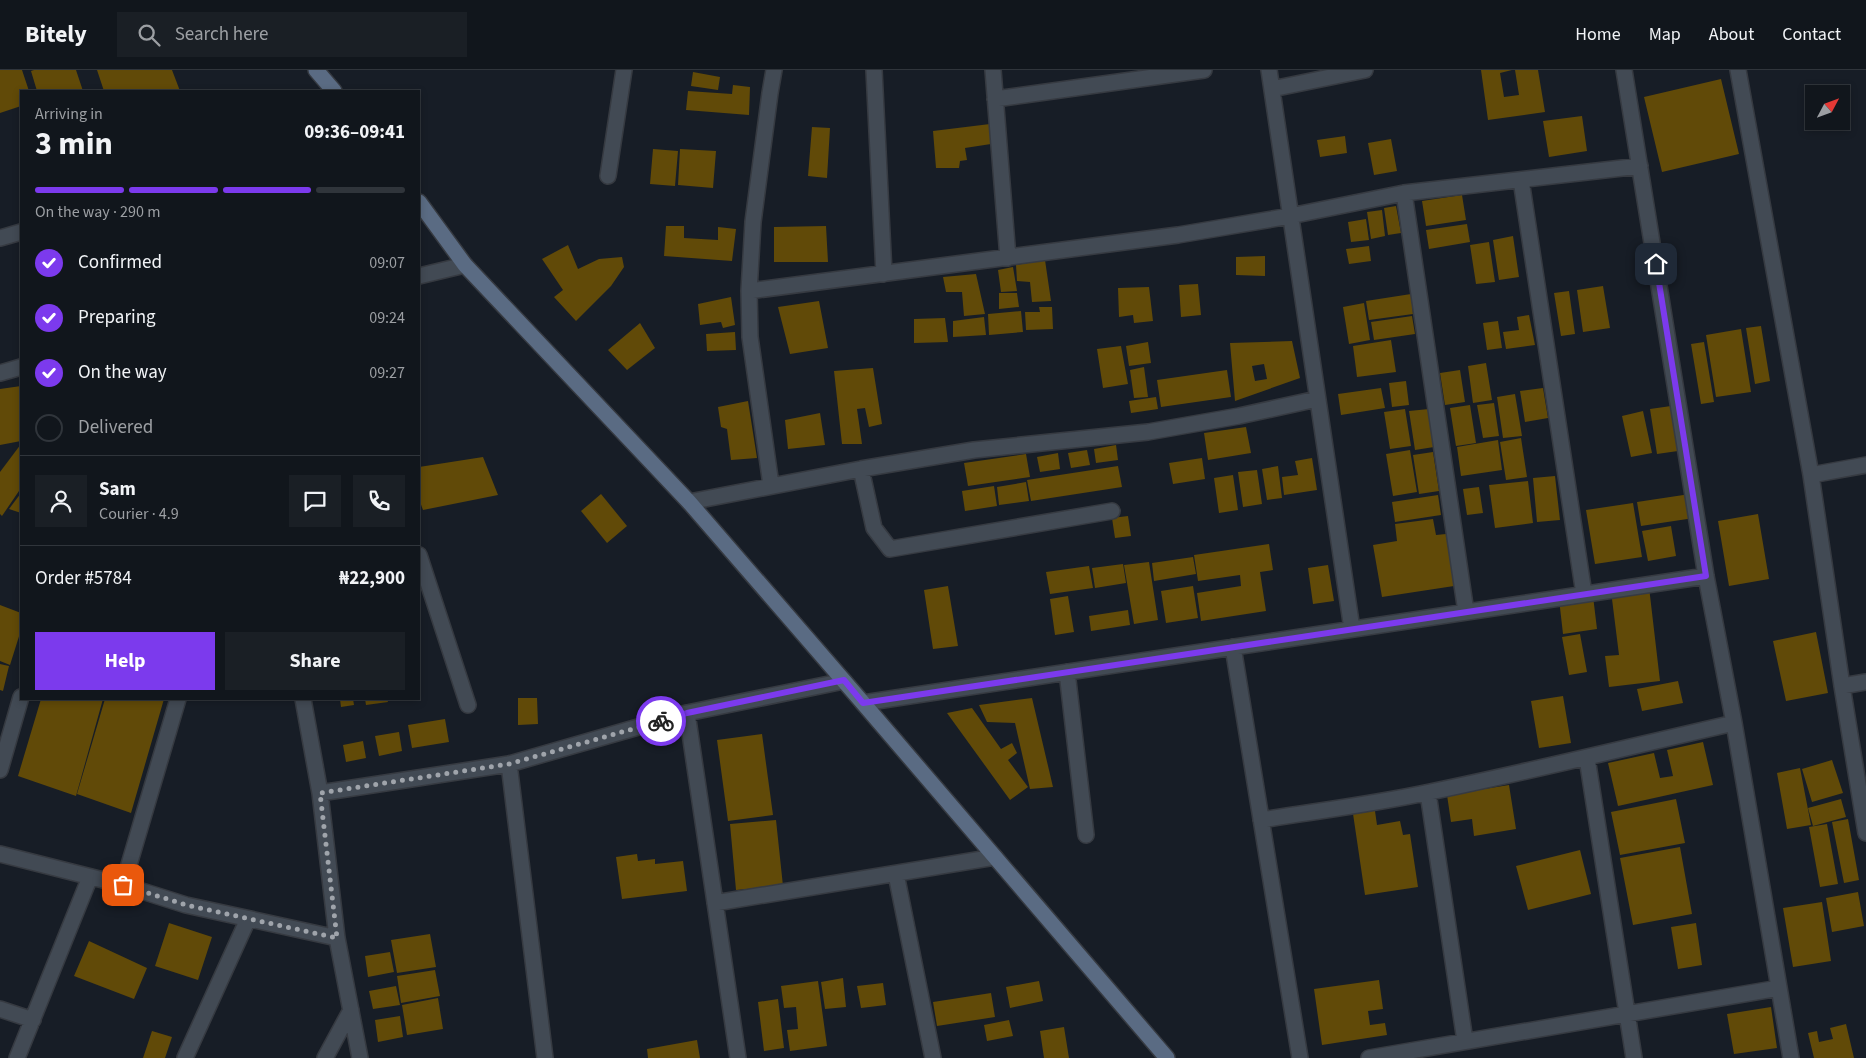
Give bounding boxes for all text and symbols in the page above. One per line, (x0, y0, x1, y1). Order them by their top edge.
search box (117, 12, 467, 57)
text: Bitely (25, 17, 87, 52)
icon: search (135, 21, 163, 49)
text: Search here (175, 21, 268, 48)
text: Home (1575, 22, 1621, 47)
text: Map (1649, 22, 1681, 47)
text: About (1709, 22, 1754, 47)
text: Contact (1782, 22, 1841, 47)
north arrow (1805, 85, 1850, 130)
map controls (1805, 85, 1850, 130)
text: Arriving in (35, 103, 103, 125)
text: 09:36–09:41 (304, 119, 405, 146)
text: 3 min (35, 121, 113, 167)
text: On the way · 290 m (35, 201, 160, 223)
pin (1635, 243, 1677, 285)
icon: check (35, 249, 63, 277)
text: Confirmed (78, 249, 162, 276)
icon: home (1642, 250, 1670, 278)
text: 09:07 (369, 252, 405, 274)
icon: check (35, 304, 63, 332)
text: Preparing (78, 304, 156, 331)
text: 09:24 (369, 307, 405, 329)
icon: check (35, 359, 63, 387)
text: On the way (78, 359, 167, 386)
text: 09:27 (369, 362, 405, 384)
text: Delivered (78, 414, 153, 441)
button: person (35, 475, 87, 527)
button: chat (289, 475, 341, 527)
button: phone (353, 475, 405, 527)
text: Sam (99, 476, 136, 503)
text: Courier · 4.9 (99, 503, 179, 525)
text: Order #5784 (35, 565, 132, 592)
text: ₦22,900 (339, 565, 405, 592)
button: Help (35, 632, 215, 690)
button: Share (225, 632, 405, 690)
courier (636, 696, 686, 746)
icon: bike (647, 707, 675, 735)
pin (102, 864, 144, 906)
icon: bag (109, 871, 137, 899)

